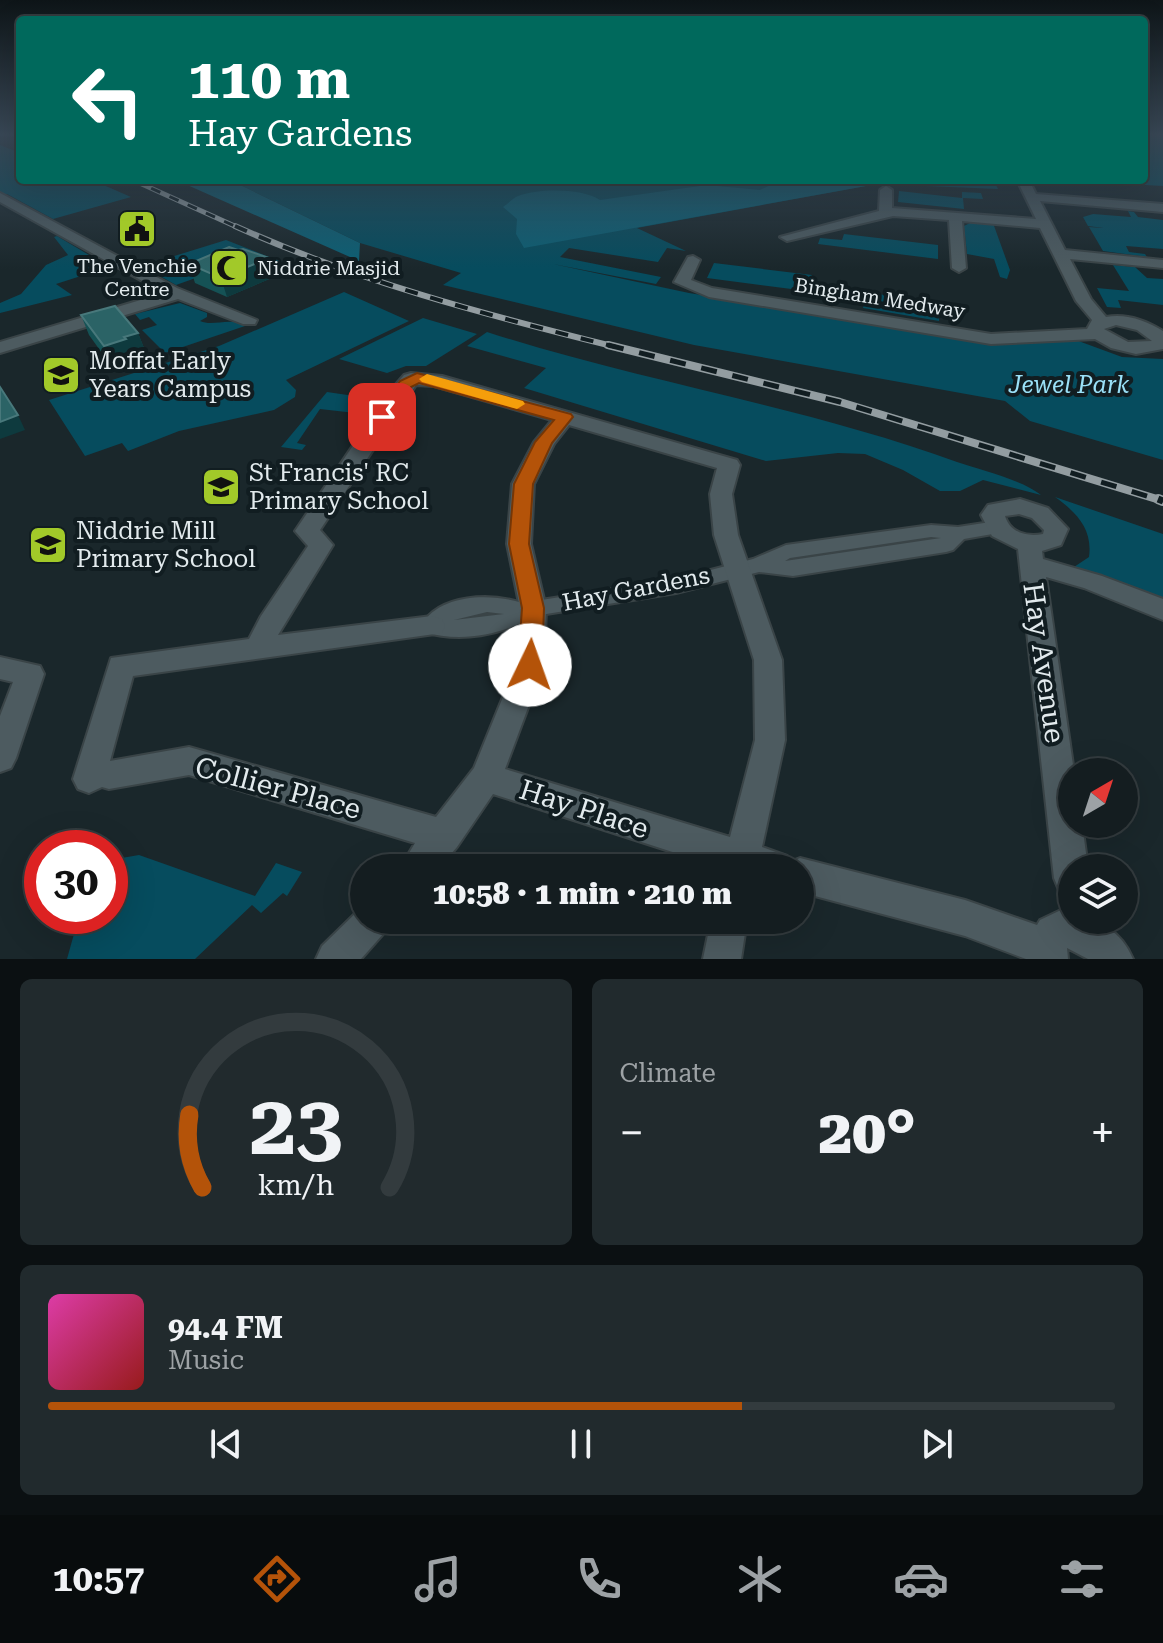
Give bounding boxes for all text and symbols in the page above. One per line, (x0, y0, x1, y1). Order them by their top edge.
text: 110 m (188, 46, 350, 112)
icon: left (56, 48, 160, 152)
text: Hay Gardens (188, 113, 412, 155)
public building icon: The Venchie Centre (116, 208, 158, 250)
mosque icon: Niddrie Masjid (208, 247, 250, 289)
place label: The Venchie Centre (77, 254, 197, 301)
place label: Niddrie Masjid (257, 256, 400, 280)
street label: Bingham Medway (793, 273, 967, 323)
place label: Moffat Early Years Campus (89, 347, 251, 403)
school or university icon: Moffat Early Years Campus (40, 354, 82, 396)
park label: Jewel Park (1008, 371, 1129, 399)
pin (348, 383, 416, 451)
icon: arrive (360, 395, 404, 439)
place label: St Francis' RC Primary School (249, 459, 429, 515)
school or university icon: St Francis' RC Primary School (200, 466, 242, 508)
place label: Niddrie Mill Primary School (76, 517, 256, 573)
school or university icon: Niddrie Mill Primary School (27, 524, 69, 566)
street label: Hay Gardens (560, 561, 712, 617)
street label: Hay Avenue (1016, 581, 1072, 745)
position arrow (488, 623, 572, 707)
street label: Collier Place (192, 750, 364, 826)
north arrow (1058, 758, 1138, 838)
map controls (1058, 758, 1138, 934)
street label: Hay Place (515, 773, 653, 845)
speed limit sign: 30 (24, 830, 128, 934)
button: layers (1058, 854, 1138, 934)
text: 10:58 · 1 min · 210 m (432, 876, 732, 911)
text: Climate (620, 1058, 716, 1088)
text: 23 (249, 1077, 342, 1174)
text: 20° (819, 1097, 916, 1168)
text: − (620, 1107, 644, 1159)
text: + (1090, 1107, 1115, 1159)
text: km/h (257, 1168, 334, 1202)
text: 94.4 FM (168, 1310, 283, 1345)
text: Music (168, 1345, 244, 1375)
icon: previous (204, 1422, 248, 1466)
icon: pause (559, 1422, 603, 1466)
icon: next (915, 1422, 959, 1466)
icon: directions (249, 1551, 305, 1607)
icon: music (410, 1551, 466, 1607)
icon: phone (571, 1551, 627, 1607)
icon: climate (732, 1551, 788, 1607)
icon: car (893, 1551, 949, 1607)
icon: filters (1054, 1551, 1110, 1607)
text: 10:57 (53, 1558, 144, 1600)

